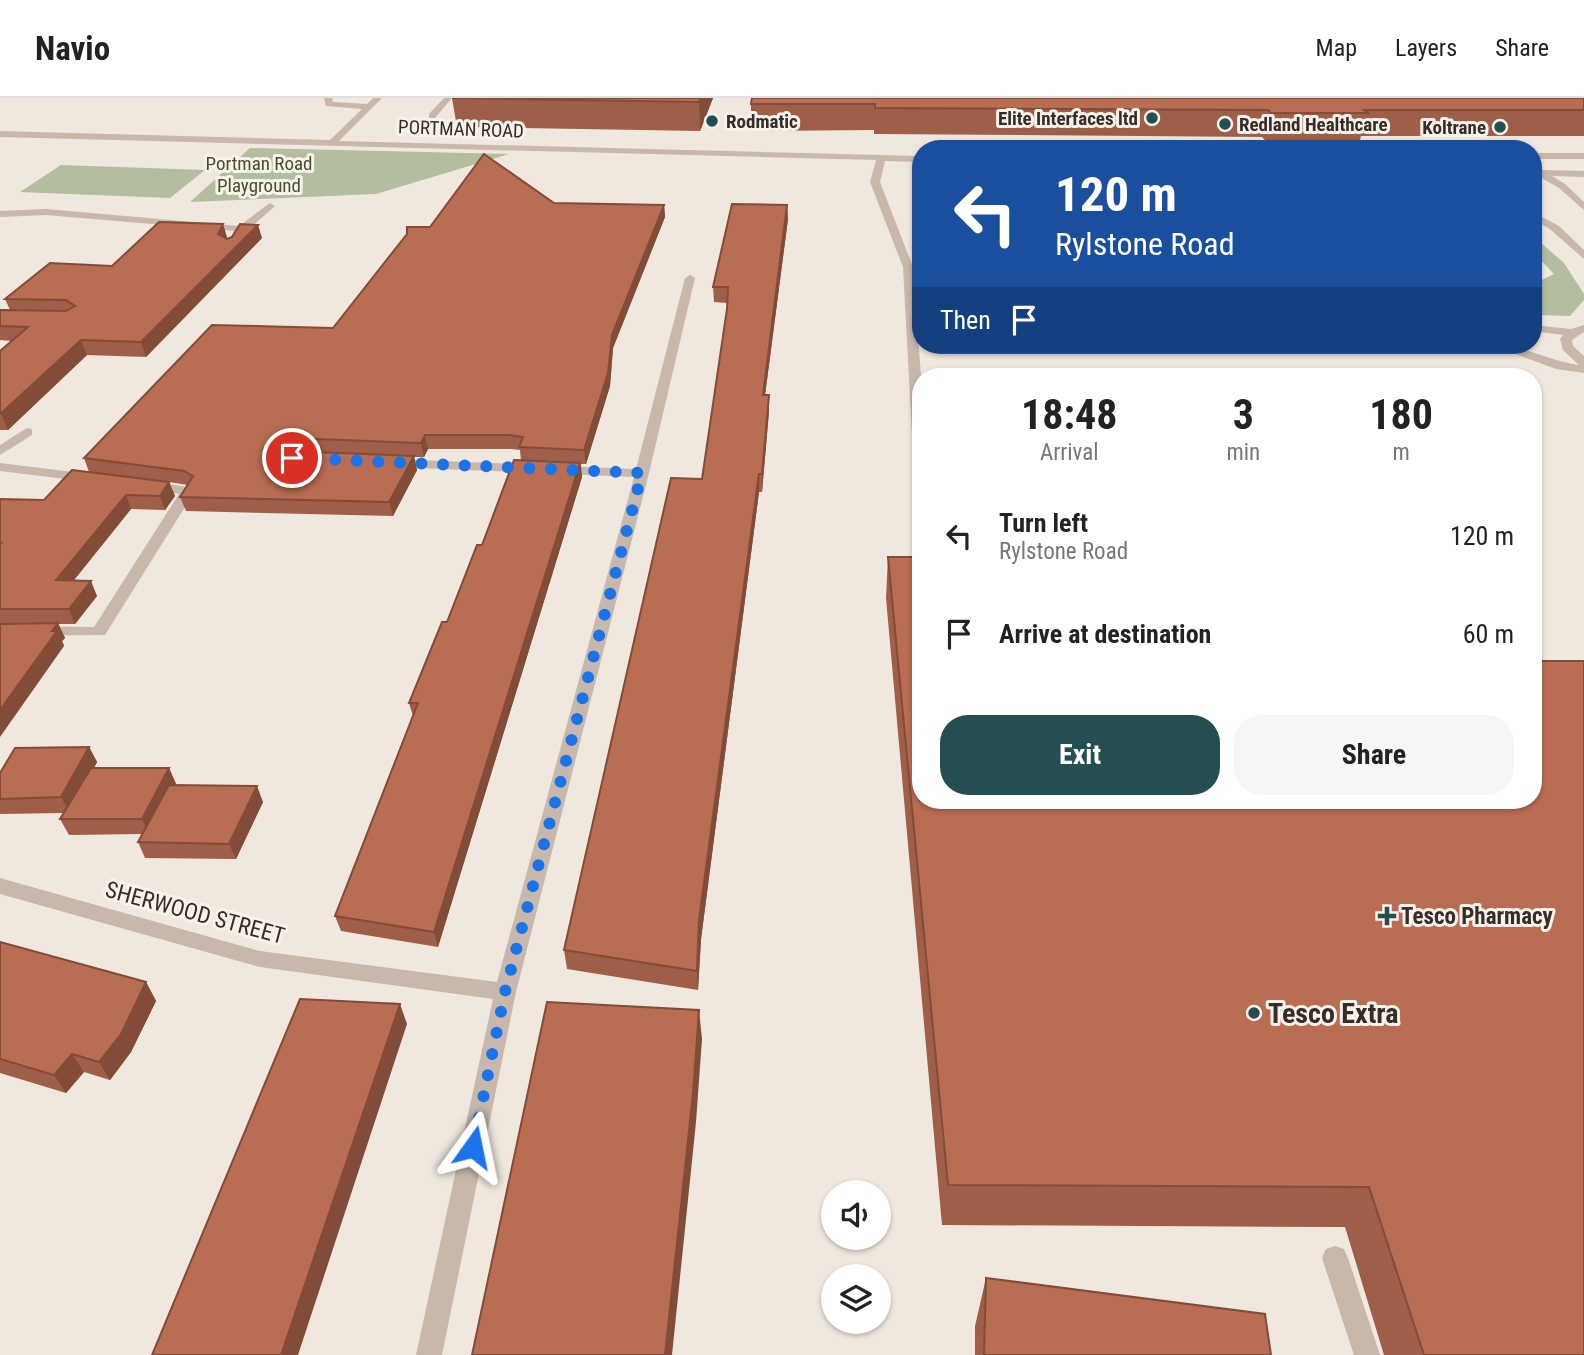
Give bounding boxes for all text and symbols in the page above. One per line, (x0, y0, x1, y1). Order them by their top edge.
text: Navio (35, 29, 110, 68)
text: Map (1316, 34, 1357, 62)
text: Layers (1395, 34, 1457, 62)
text: Share (1495, 34, 1549, 62)
place label: Elite Interfaces ltd (998, 107, 1138, 130)
place label: Rodmatic (726, 110, 798, 133)
marker: Elite Interfaces ltd (1144, 110, 1160, 126)
marker: Rodmatic (704, 113, 720, 129)
place label: Redland Healthcare (1239, 113, 1387, 136)
street label: PORTMAN ROAD (398, 115, 524, 143)
marker: Redland Healthcare (1217, 116, 1233, 132)
place label: Koltrane (1422, 116, 1486, 139)
marker: Koltrane (1492, 119, 1508, 135)
park label: Portman Road Playground (206, 152, 312, 197)
text: 120 m (1055, 166, 1177, 223)
icon: left (940, 168, 1031, 259)
text: Rylstone Road (1055, 225, 1235, 263)
icon: arrive (1005, 301, 1043, 339)
text: Then (940, 305, 991, 335)
text: 18:48 (1021, 390, 1117, 439)
text: 3 (1233, 390, 1254, 439)
text: 180 (1369, 390, 1433, 439)
pin (262, 428, 322, 488)
icon: arrive (273, 439, 311, 477)
text: Arrival (1040, 439, 1098, 466)
text: min (1226, 439, 1260, 466)
text: m (1392, 439, 1410, 466)
text: Turn left (999, 508, 1088, 538)
icon: left (940, 517, 978, 555)
text: 120 m (1450, 521, 1514, 551)
text: Rylstone Road (999, 538, 1128, 565)
icon: arrive (940, 615, 978, 653)
text: Arrive at destination (999, 619, 1211, 649)
text: 60 m (1463, 619, 1514, 649)
button: Exit (940, 715, 1220, 795)
button: Share (1234, 715, 1514, 795)
street label: SHERWOOD STREET (102, 876, 288, 950)
place label: Tesco Pharmacy (1401, 903, 1554, 930)
marker: Tesco Pharmacy (1379, 908, 1395, 924)
place label: Tesco Extra (1268, 997, 1398, 1030)
marker: Tesco Extra (1246, 1005, 1262, 1021)
position arrow (436, 1110, 510, 1184)
map controls (821, 1180, 891, 1334)
button: sound (821, 1180, 891, 1250)
button: layers (821, 1264, 891, 1334)

